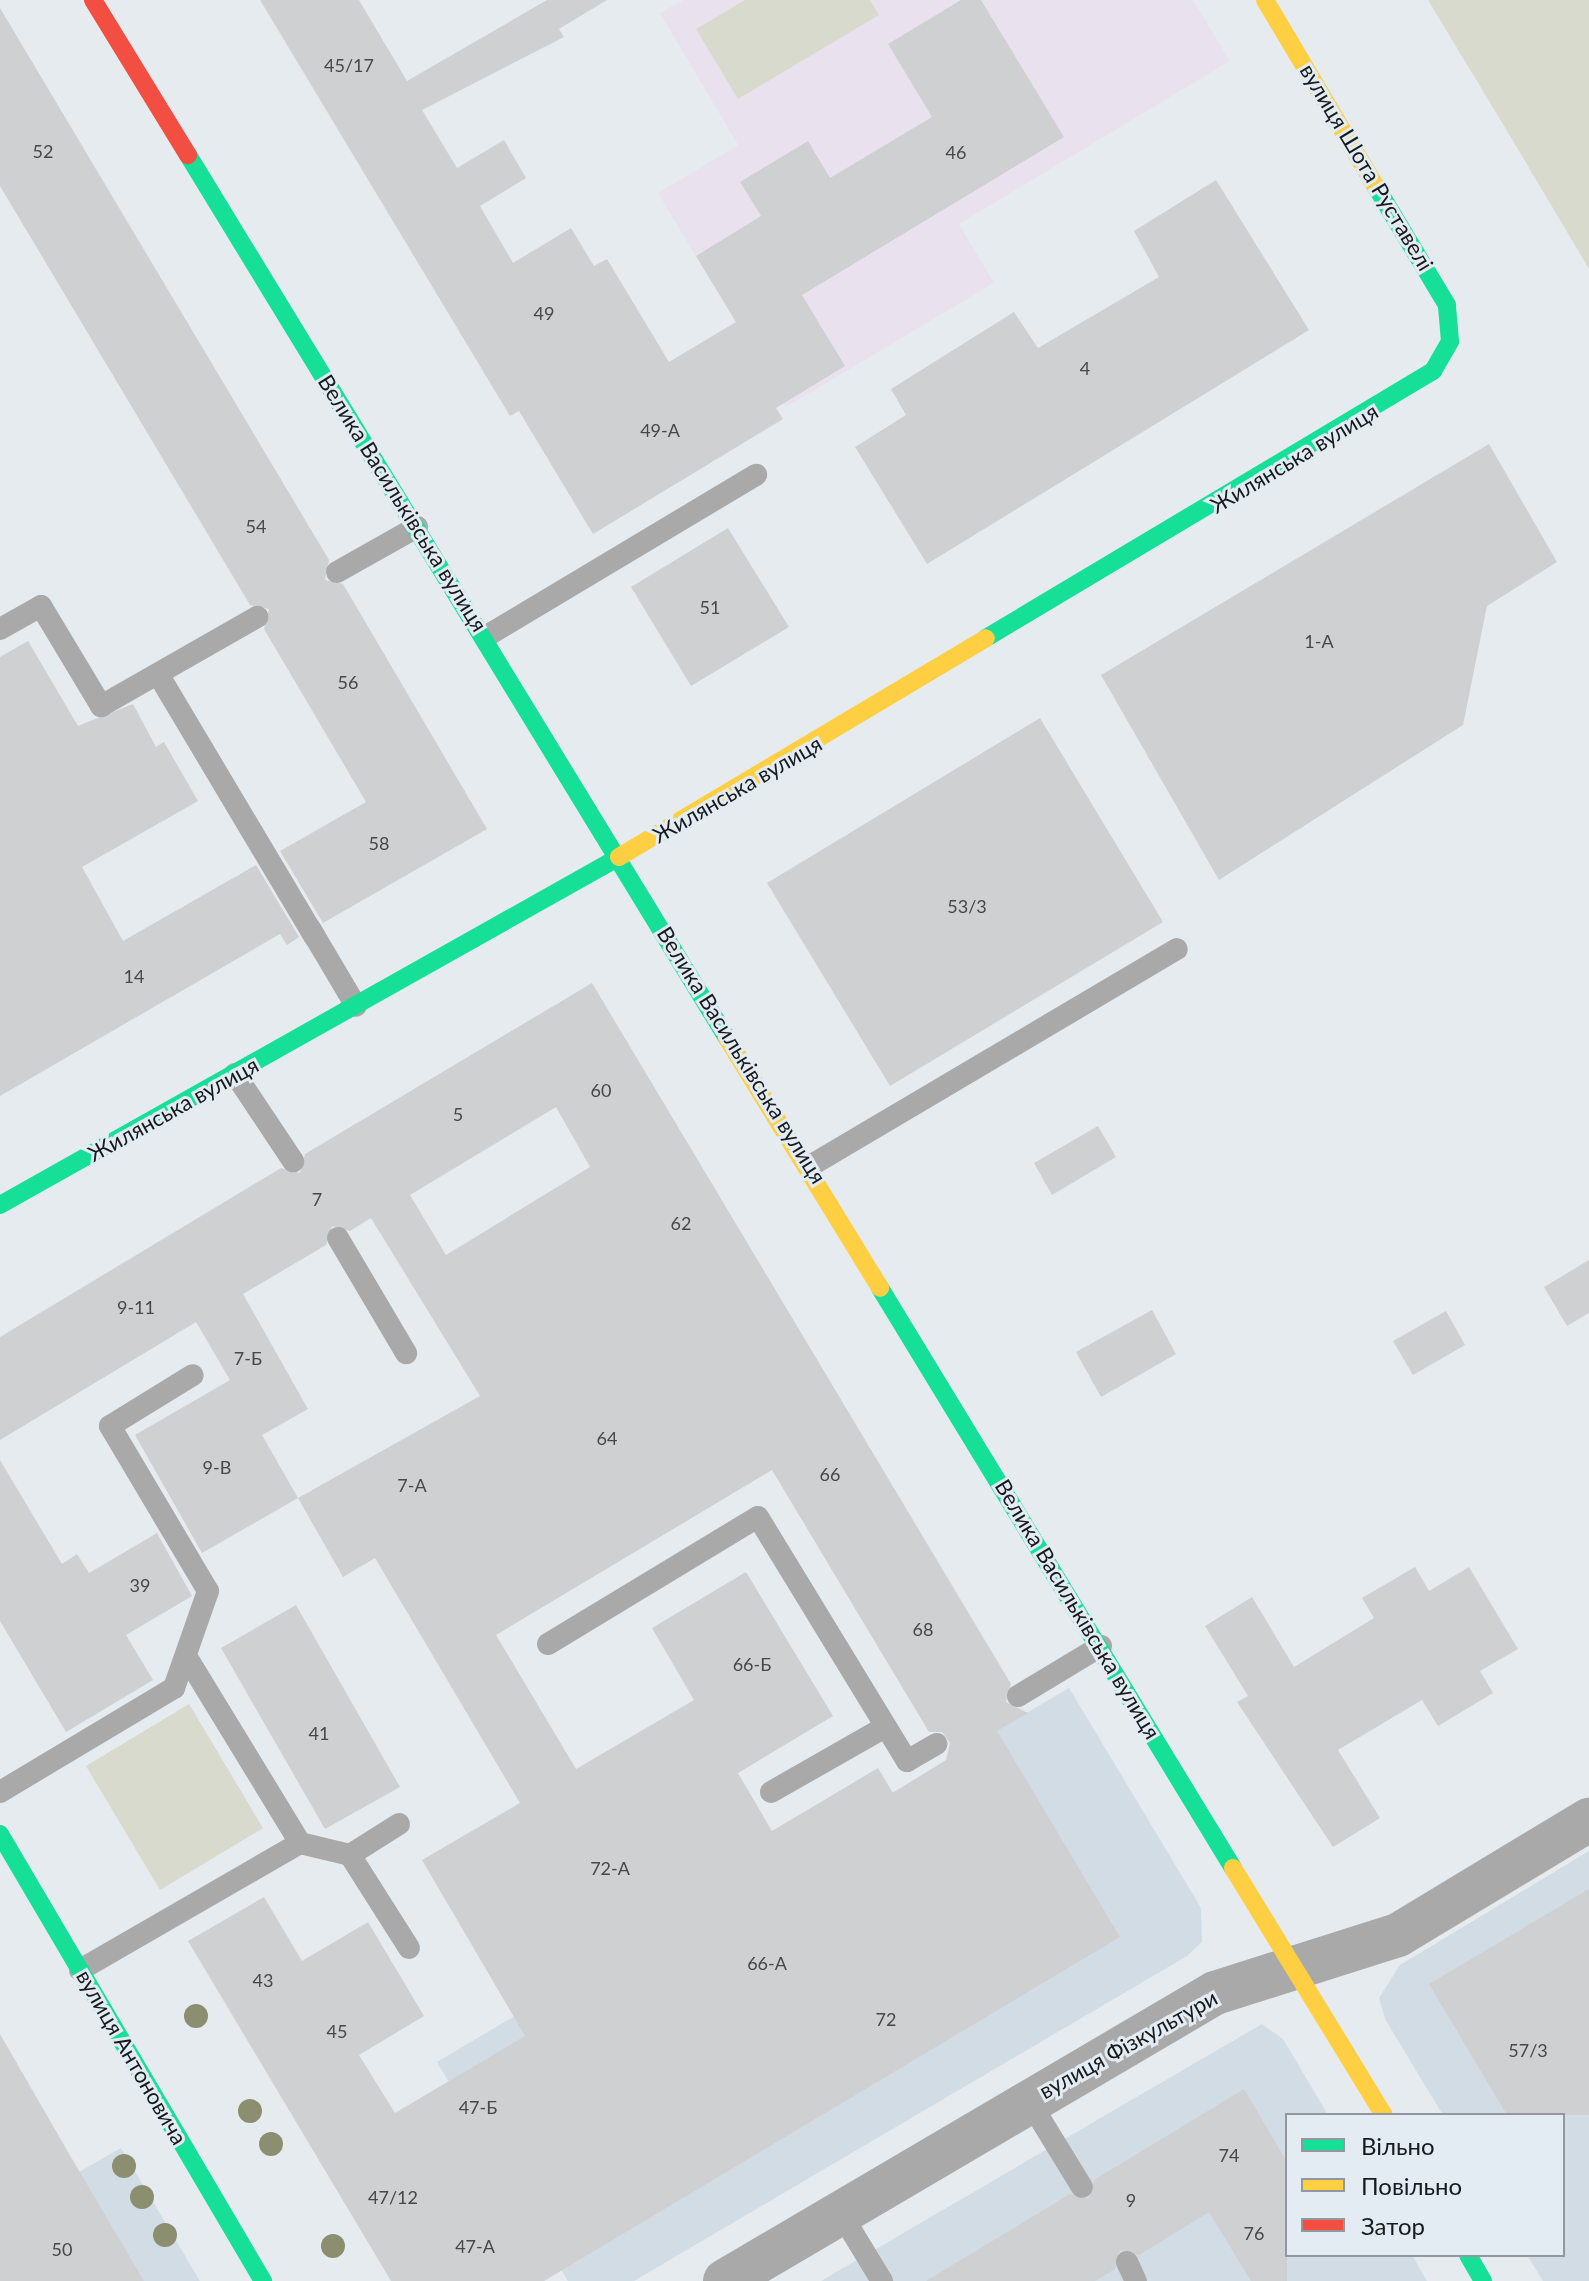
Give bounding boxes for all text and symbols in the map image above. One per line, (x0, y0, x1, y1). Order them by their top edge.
house number: 45/17 (324, 54, 374, 76)
street label: вулиця Шота Руставелі (1295, 59, 1439, 275)
house number: 52 (33, 140, 53, 162)
house number: 46 (946, 141, 966, 163)
house number: 49 (534, 302, 554, 324)
house number: 4 (1080, 357, 1090, 379)
street label: Велика Васильківська вулиця (313, 370, 493, 636)
street label: Жилянська вулиця (1205, 397, 1383, 519)
house number: 49-А (640, 419, 680, 441)
house number: 54 (246, 515, 266, 537)
house number: 51 (700, 596, 720, 618)
house number: 1-А (1304, 630, 1334, 652)
house number: 56 (338, 671, 358, 693)
street label: Жилянська вулиця (648, 730, 826, 848)
house number: 58 (369, 832, 389, 854)
house number: 53/3 (947, 895, 987, 917)
street label: Велика Васильківська вулиця (652, 922, 832, 1188)
house number: 14 (124, 965, 144, 987)
street label: Жилянська вулиця (83, 1051, 263, 1167)
house number: 60 (591, 1079, 611, 1101)
house number: 5 (453, 1103, 463, 1125)
house number: 7 (312, 1188, 322, 1210)
house number: 62 (671, 1212, 691, 1234)
house number: 9-11 (117, 1296, 155, 1318)
house number: 7-Б (234, 1347, 262, 1369)
house number: 64 (597, 1427, 617, 1449)
house number: 9-В (203, 1456, 231, 1478)
house number: 66 (820, 1463, 840, 1485)
house number: 7-А (397, 1474, 427, 1496)
street label: Велика Васильківська вулиця (990, 1475, 1166, 1743)
house number: 39 (130, 1574, 150, 1596)
house number: 68 (913, 1618, 933, 1640)
house number: 66-Б (733, 1653, 771, 1675)
house number: 41 (309, 1722, 329, 1744)
house number: 72-А (590, 1857, 630, 1879)
house number: 66-А (747, 1952, 787, 1974)
street label: вулиця Антоновича (71, 1965, 193, 2149)
house number: 43 (253, 1969, 273, 1991)
street label: вулиця Фізкультури (1034, 1984, 1222, 2104)
house number: 72 (876, 2008, 896, 2030)
house number: 45 (327, 2020, 347, 2042)
house number: 57/3 (1508, 2039, 1548, 2061)
house number: 47-Б (459, 2096, 497, 2118)
legend (1285, 2113, 1565, 2257)
text: Вільно (1361, 2131, 1435, 2160)
house number: 74 (1219, 2144, 1239, 2166)
text: Повільно (1361, 2171, 1462, 2200)
house number: 47/12 (368, 2186, 418, 2208)
house number: 9 (1126, 2189, 1136, 2211)
text: Затор (1361, 2211, 1425, 2240)
house number: 76 (1244, 2222, 1264, 2244)
house number: 47-А (455, 2235, 495, 2257)
house number: 50 (52, 2238, 72, 2260)

